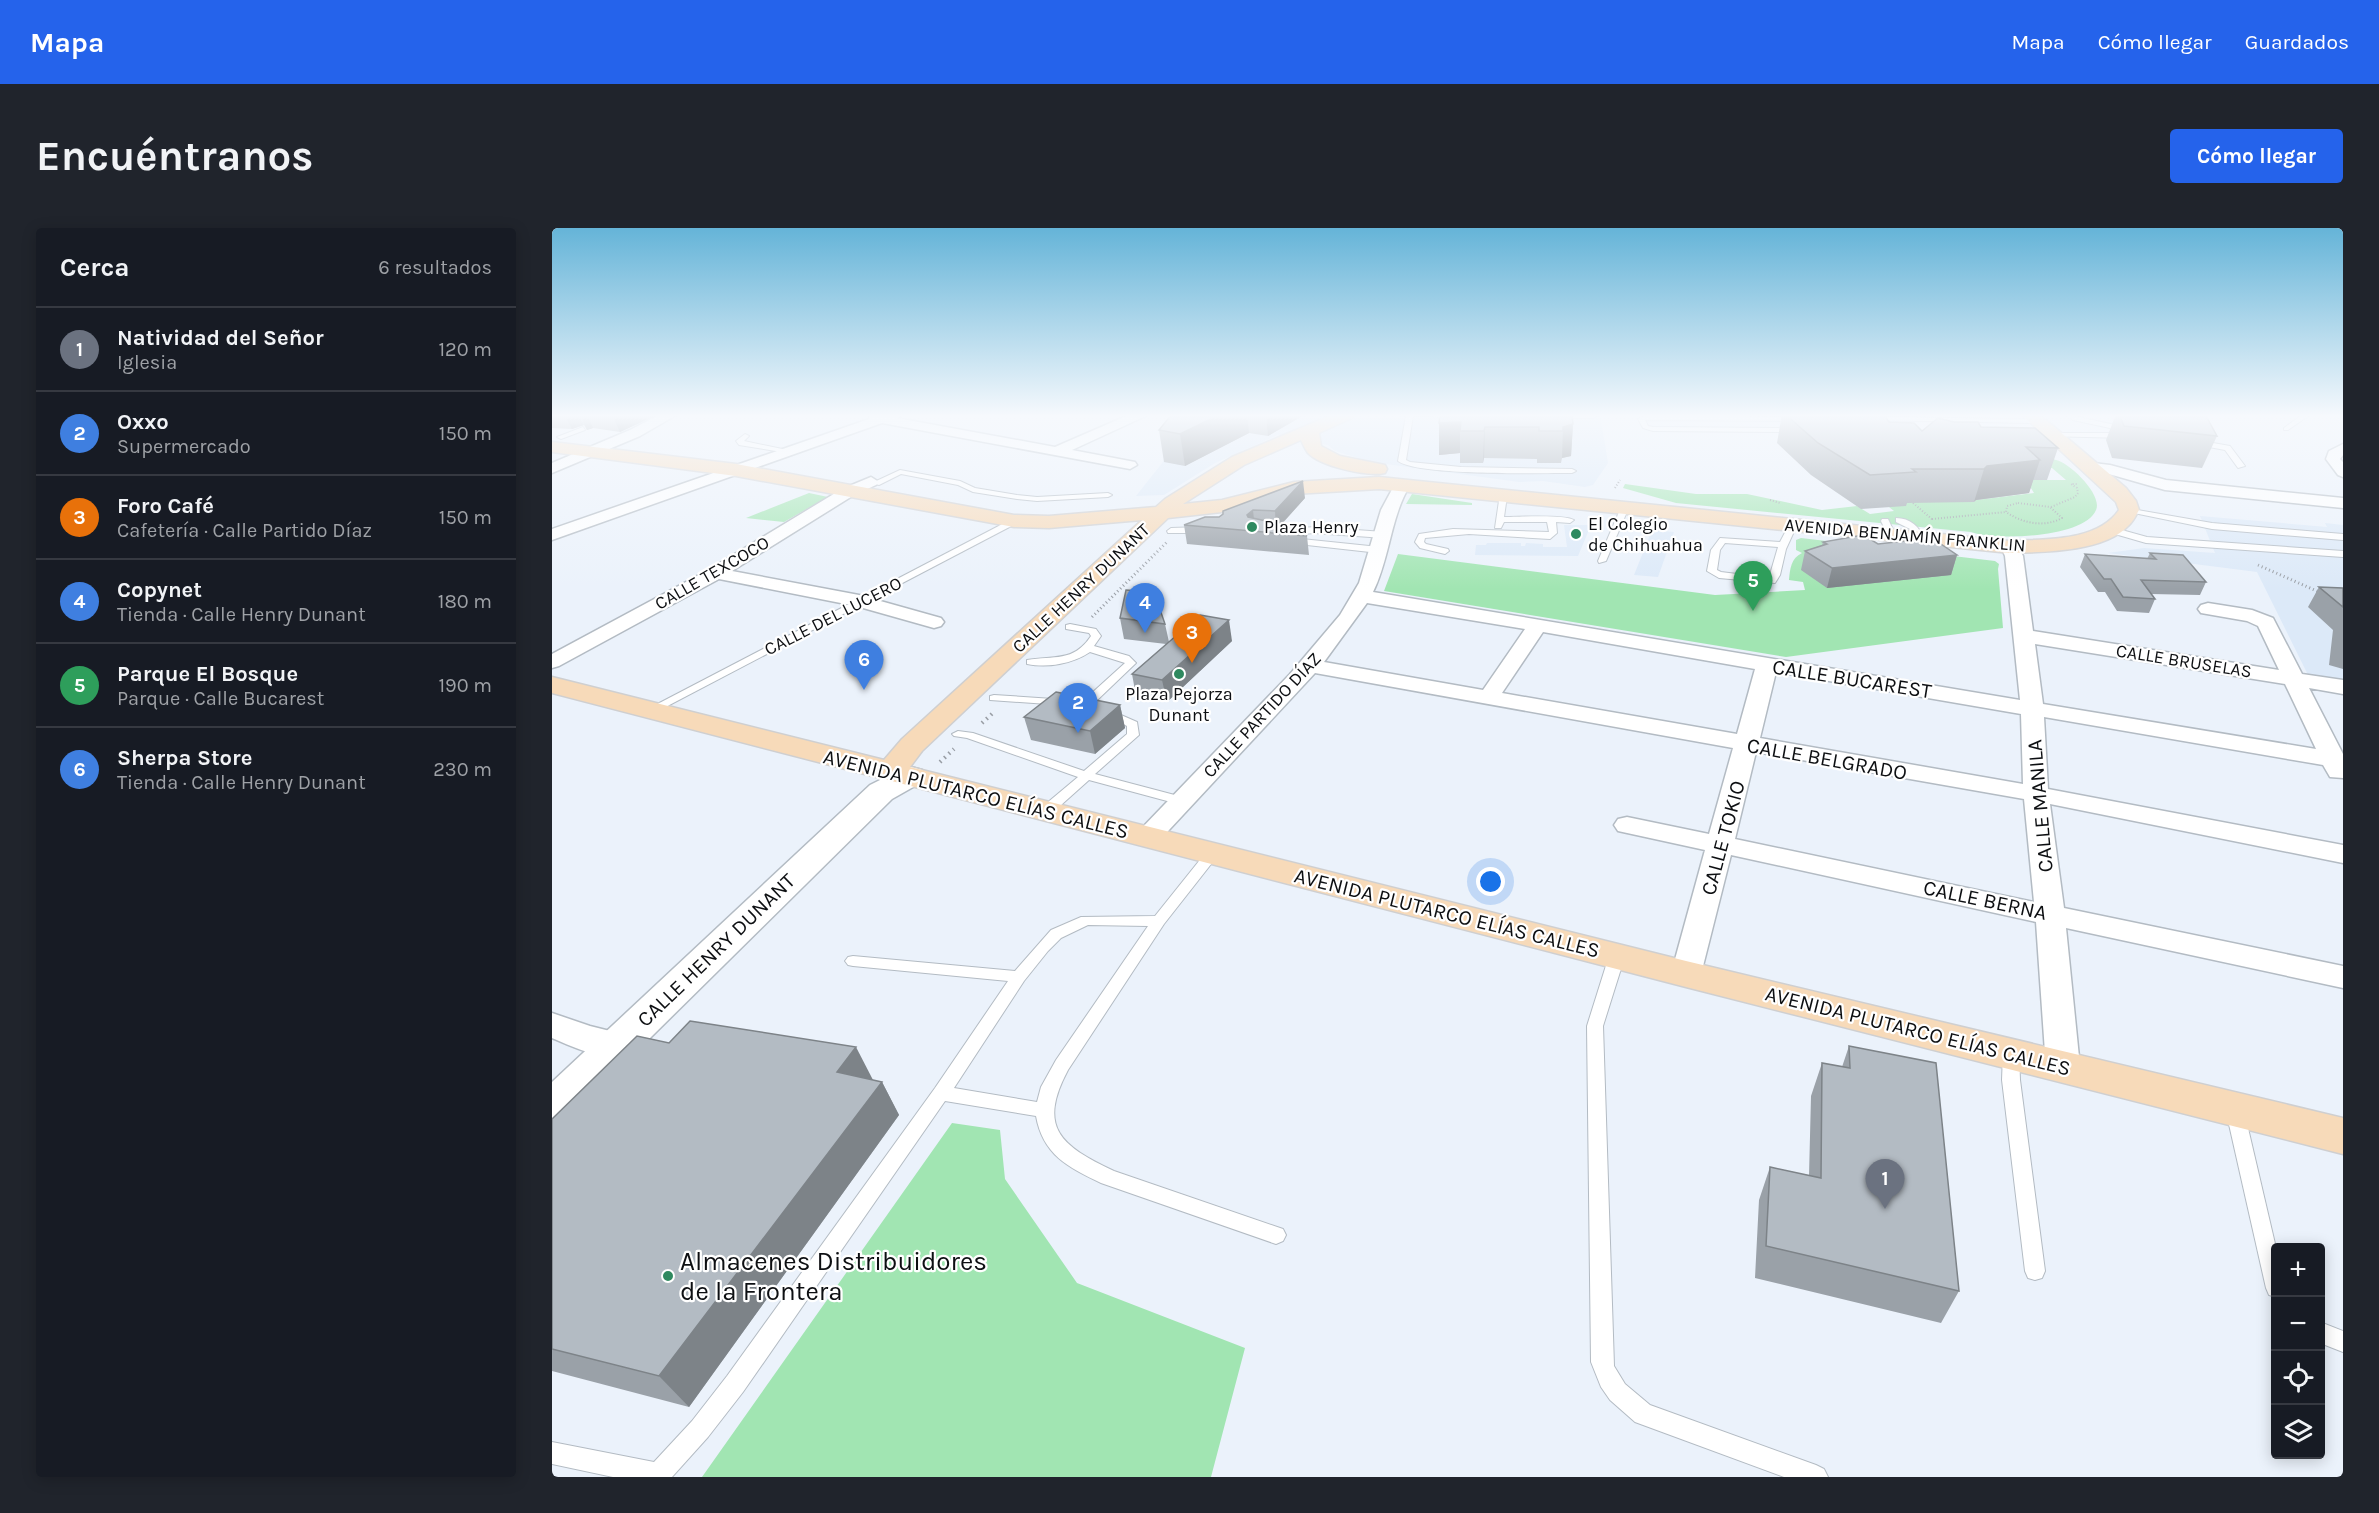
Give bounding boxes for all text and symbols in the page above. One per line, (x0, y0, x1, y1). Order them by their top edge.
text: Mapa (30, 26, 104, 59)
text: Mapa (2011, 30, 2065, 54)
text: Cómo llegar (2098, 30, 2212, 54)
text: Guardados (2245, 30, 2349, 54)
button: Cómo llegar (2170, 129, 2343, 183)
text: Encuéntranos (36, 131, 314, 181)
text: Cerca (60, 252, 129, 283)
text: 6 resultados (378, 256, 492, 279)
text: Natividad del Señor (117, 325, 324, 351)
text: 1 (76, 338, 83, 361)
text: 120 m (438, 338, 492, 361)
text: Iglesia (117, 351, 177, 374)
text: Oxxo (117, 409, 169, 435)
text: 2 (73, 422, 86, 445)
text: 150 m (439, 422, 492, 445)
text: Supermercado (117, 435, 251, 458)
text: Foro Café (117, 493, 214, 519)
text: 3 (73, 506, 86, 529)
text: 150 m (439, 506, 492, 529)
place label: El Colegio de Chihuahua (1588, 513, 1703, 556)
street label: AVENIDA BENJAMÍN FRANKLIN (1784, 513, 2027, 556)
place label: Plaza Henry (1264, 516, 1359, 538)
text: Cafetería · Calle Partido Díaz (117, 519, 372, 542)
street label: CALLE HENRY DUNANT (1008, 519, 1154, 657)
marker: Plaza Henry (1245, 520, 1259, 534)
marker: El Colegio de Chihuahua (1569, 527, 1583, 541)
street label: CALLE TEXCOCO (651, 531, 773, 615)
pin: 5 (1734, 562, 1772, 611)
street label: CALLE DEL LUCERO (761, 572, 905, 660)
text: Copynet (117, 577, 202, 603)
pin: 4 (1126, 584, 1164, 633)
text: 4 (74, 590, 85, 613)
text: 180 m (438, 590, 492, 613)
text: Tienda · Calle Henry Dunant (117, 603, 366, 626)
pin: 3 (1172, 614, 1212, 663)
street label: CALLE BRUSELAS (2115, 639, 2253, 683)
pin: 6 (844, 640, 884, 690)
street label: CALLE PARTIDO DÍAZ (1198, 647, 1326, 782)
street label: CALLE BUCAREST (1771, 655, 1934, 704)
text: Parque El Bosque (117, 661, 298, 687)
marker: Plaza Pejorza Dunant (1172, 667, 1186, 681)
text: 5 (74, 674, 85, 697)
text: 190 m (438, 674, 492, 697)
place label: Plaza Pejorza Dunant (1125, 683, 1233, 726)
pin: 2 (1058, 684, 1098, 733)
text: Parque · Calle Bucarest (117, 687, 324, 710)
street label: CALLE BELGRADO (1745, 733, 1909, 785)
street label: CALLE MANILA (2022, 739, 2058, 873)
street label: AVENIDA PLUTARCO ELÍAS CALLES (821, 744, 1131, 844)
text: Sherpa Store (117, 745, 252, 771)
text: 6 (73, 758, 86, 781)
text: 230 m (433, 758, 492, 781)
text: Tienda · Calle Henry Dunant (117, 771, 366, 794)
street label: CALLE TOKIO (1696, 778, 1750, 898)
street label: AVENIDA PLUTARCO ELÍAS CALLES (1292, 863, 1602, 963)
your location (1476, 867, 1505, 896)
street label: CALLE HENRY DUNANT (632, 868, 800, 1032)
street label: CALLE BERNA (1921, 875, 2049, 925)
street label: AVENIDA PLUTARCO ELÍAS CALLES (1763, 981, 2073, 1081)
pin: 1 (1866, 1160, 1904, 1209)
map controls (2271, 1243, 2325, 1459)
button: + (2271, 1243, 2325, 1297)
place label: Almacenes Distribuidores de la Frontera (680, 1246, 987, 1307)
marker: Almacenes Distribuidores de la Frontera (661, 1269, 675, 1283)
button: − (2271, 1297, 2325, 1351)
button: locate (2271, 1351, 2325, 1405)
button: layers (2271, 1405, 2325, 1459)

